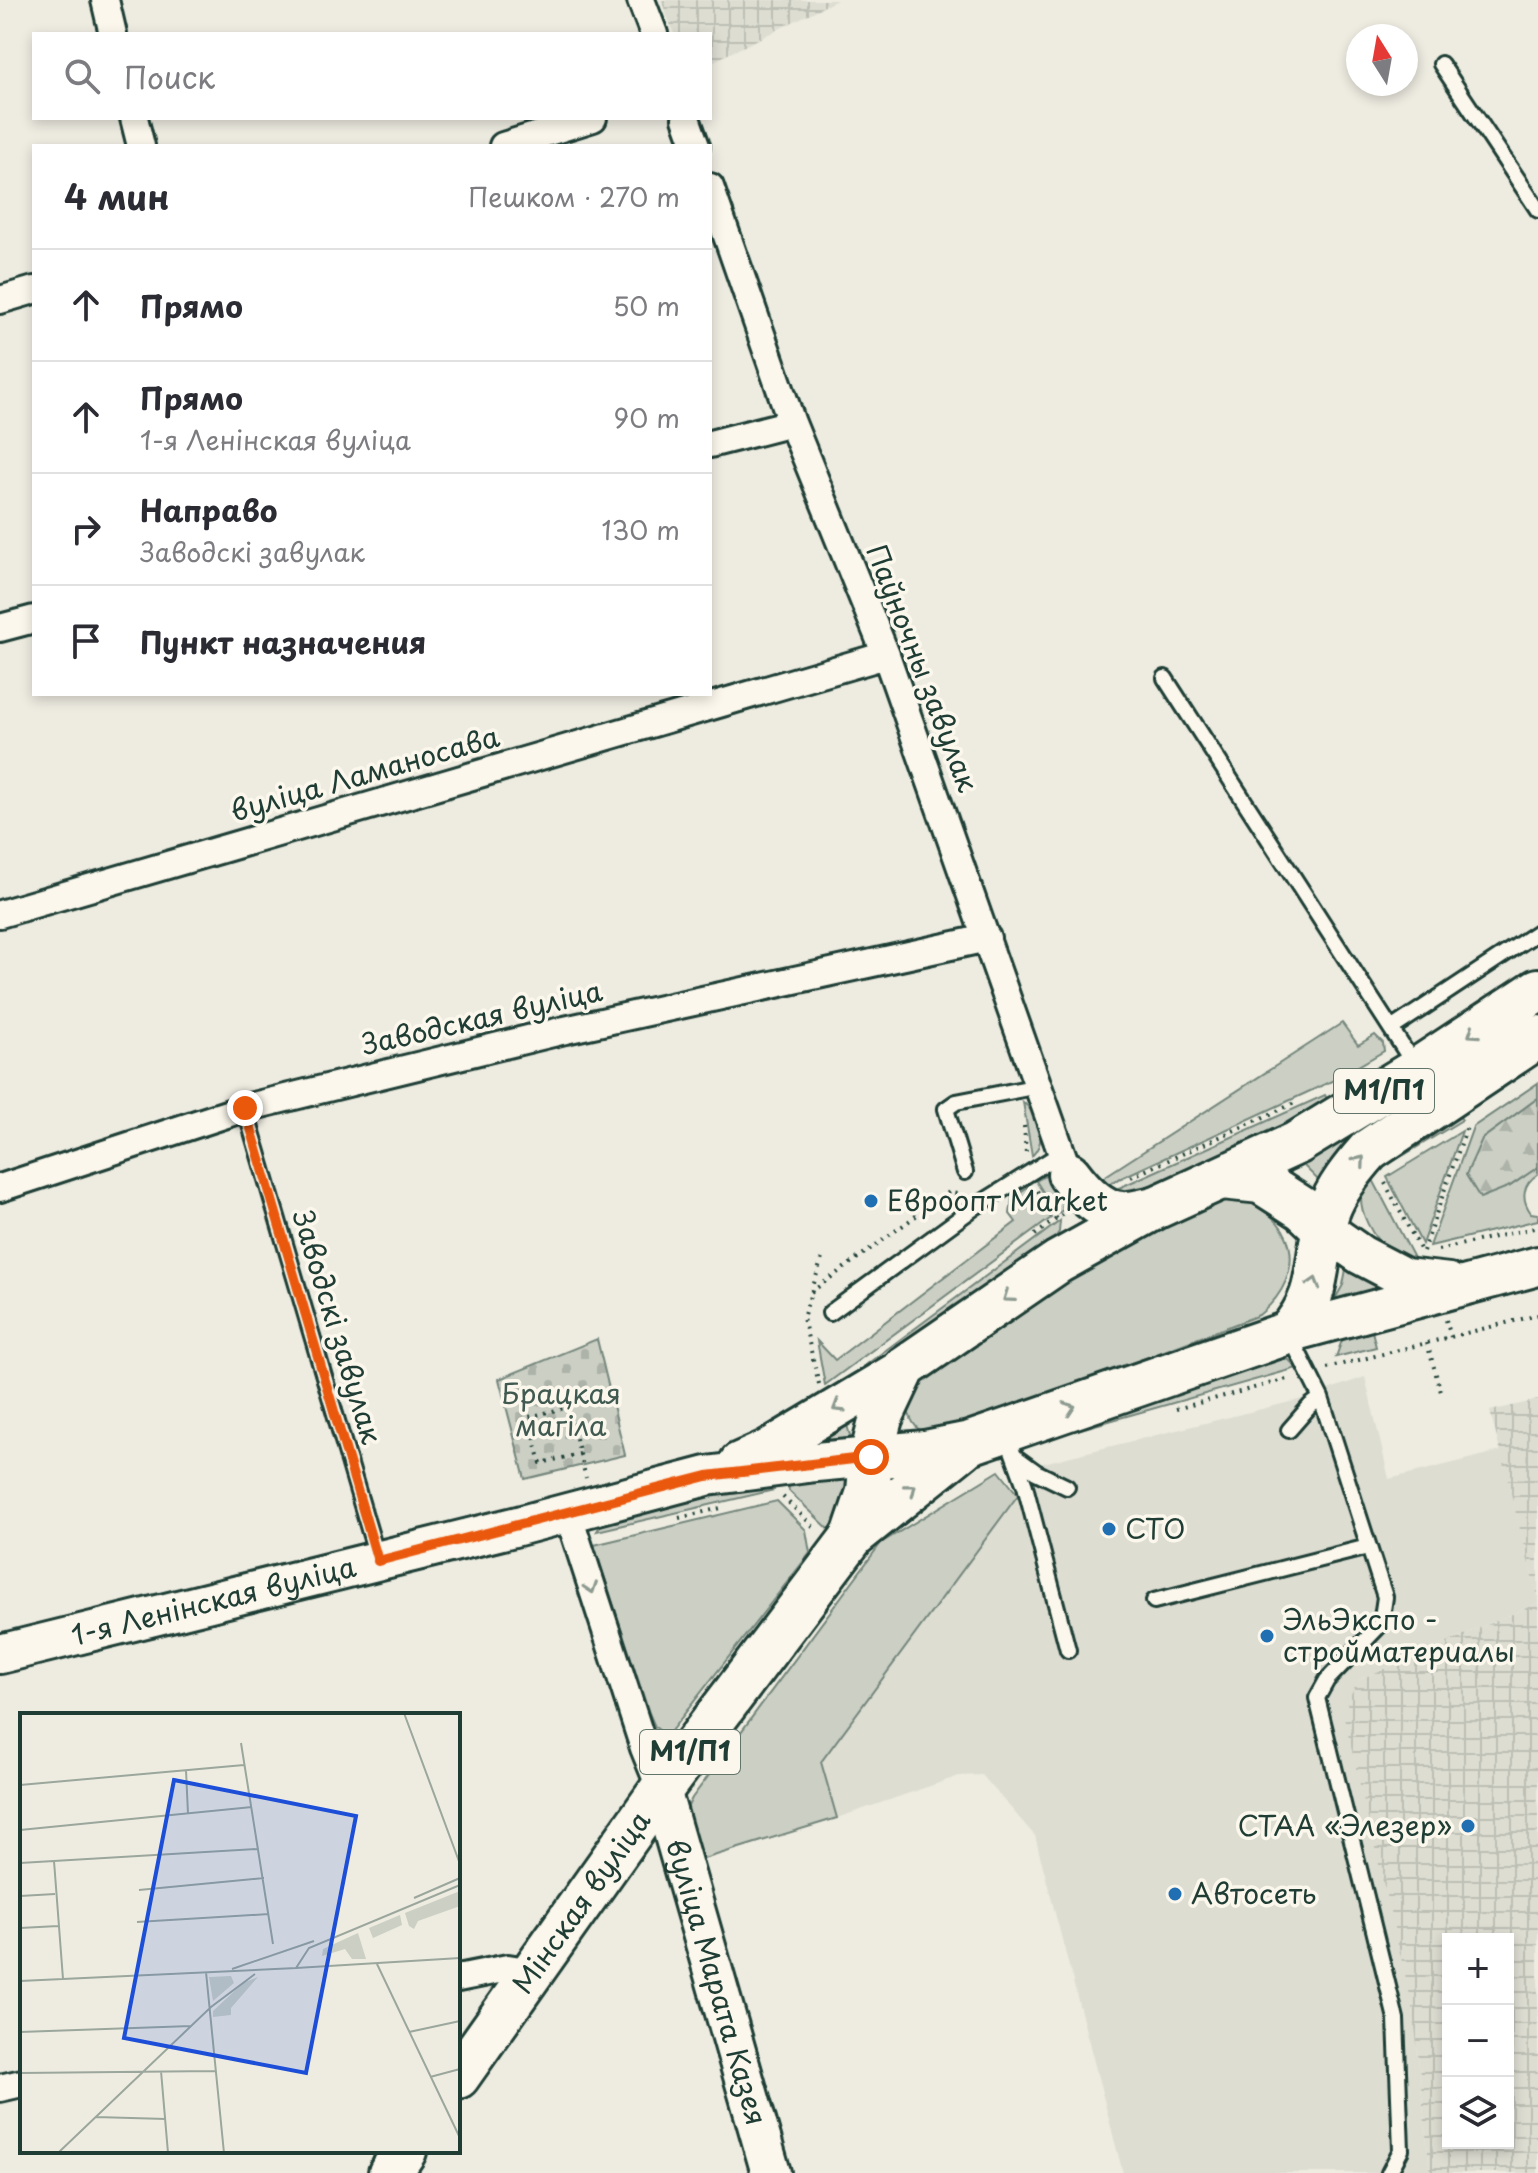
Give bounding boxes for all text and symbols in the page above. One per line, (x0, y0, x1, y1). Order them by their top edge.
north arrow (1346, 24, 1418, 96)
search box (32, 32, 712, 120)
icon: search (60, 54, 104, 98)
text: Поиск (124, 54, 215, 99)
text: 4 мин (64, 170, 169, 222)
text: Пешком · 270 m (468, 177, 680, 216)
icon: ahead (64, 283, 108, 327)
text: Прямо (140, 283, 243, 328)
text: 50 m (613, 286, 680, 325)
text: Прямо (140, 375, 243, 420)
icon: ahead (64, 395, 108, 439)
text: 90 m (613, 398, 680, 437)
text: 1-я Ленінская вуліца (140, 420, 411, 459)
text: Направо (140, 487, 278, 532)
icon: right (64, 507, 108, 551)
text: 130 m (601, 510, 680, 549)
text: Заводскі завулак (140, 532, 365, 571)
street label: Паўночны завулак (856, 537, 991, 798)
icon: arrive (64, 619, 108, 663)
text: Пункт назначения (140, 619, 426, 664)
street label: вуліца Ламаносава (225, 714, 504, 831)
street label: Заводская вуліца (357, 968, 607, 1065)
one-way arrow (1467, 1023, 1482, 1038)
road number: М1/П1 (1334, 1069, 1434, 1113)
route end (227, 1090, 263, 1126)
one-way arrow (1350, 1156, 1365, 1170)
place label: Евроопт Market (887, 1178, 1108, 1221)
marker: Евроопт Market (862, 1192, 880, 1210)
street label: Заводскі завулак (282, 1204, 395, 1449)
one-way arrow (1305, 1277, 1321, 1291)
one-way arrow (1002, 1287, 1016, 1302)
park label: Брацкая магіла (501, 1371, 621, 1446)
one-way arrow (832, 1397, 847, 1413)
one-way arrow (1062, 1401, 1076, 1417)
route start (853, 1439, 889, 1475)
one-way arrow (902, 1484, 916, 1499)
place label: СТО (1125, 1506, 1186, 1549)
marker: СТО (1100, 1520, 1118, 1538)
street label: 1-я Ленінская вуліца (66, 1544, 361, 1656)
one-way arrow (581, 1580, 597, 1594)
place label: ЭльЭкспо - стройматериалы (1283, 1597, 1515, 1672)
marker: ЭльЭкспо - стройматериалы (1258, 1627, 1276, 1645)
inset map (20, 1713, 460, 2153)
road number: М1/П1 (640, 1730, 740, 1774)
street label: Мінская вуліца (501, 1800, 661, 2002)
place label: СТАА «Элезер» (1237, 1803, 1452, 1846)
marker: СТАА «Элезер» (1459, 1817, 1477, 1835)
street label: вуліца Марата Казея (656, 1834, 779, 2130)
place label: Автосеть (1191, 1871, 1316, 1914)
marker: Автосеть (1166, 1885, 1184, 1903)
map controls (1442, 1933, 1514, 2149)
button: + (1442, 1933, 1514, 2005)
button: − (1442, 2005, 1514, 2077)
button: layers (1442, 2077, 1514, 2149)

